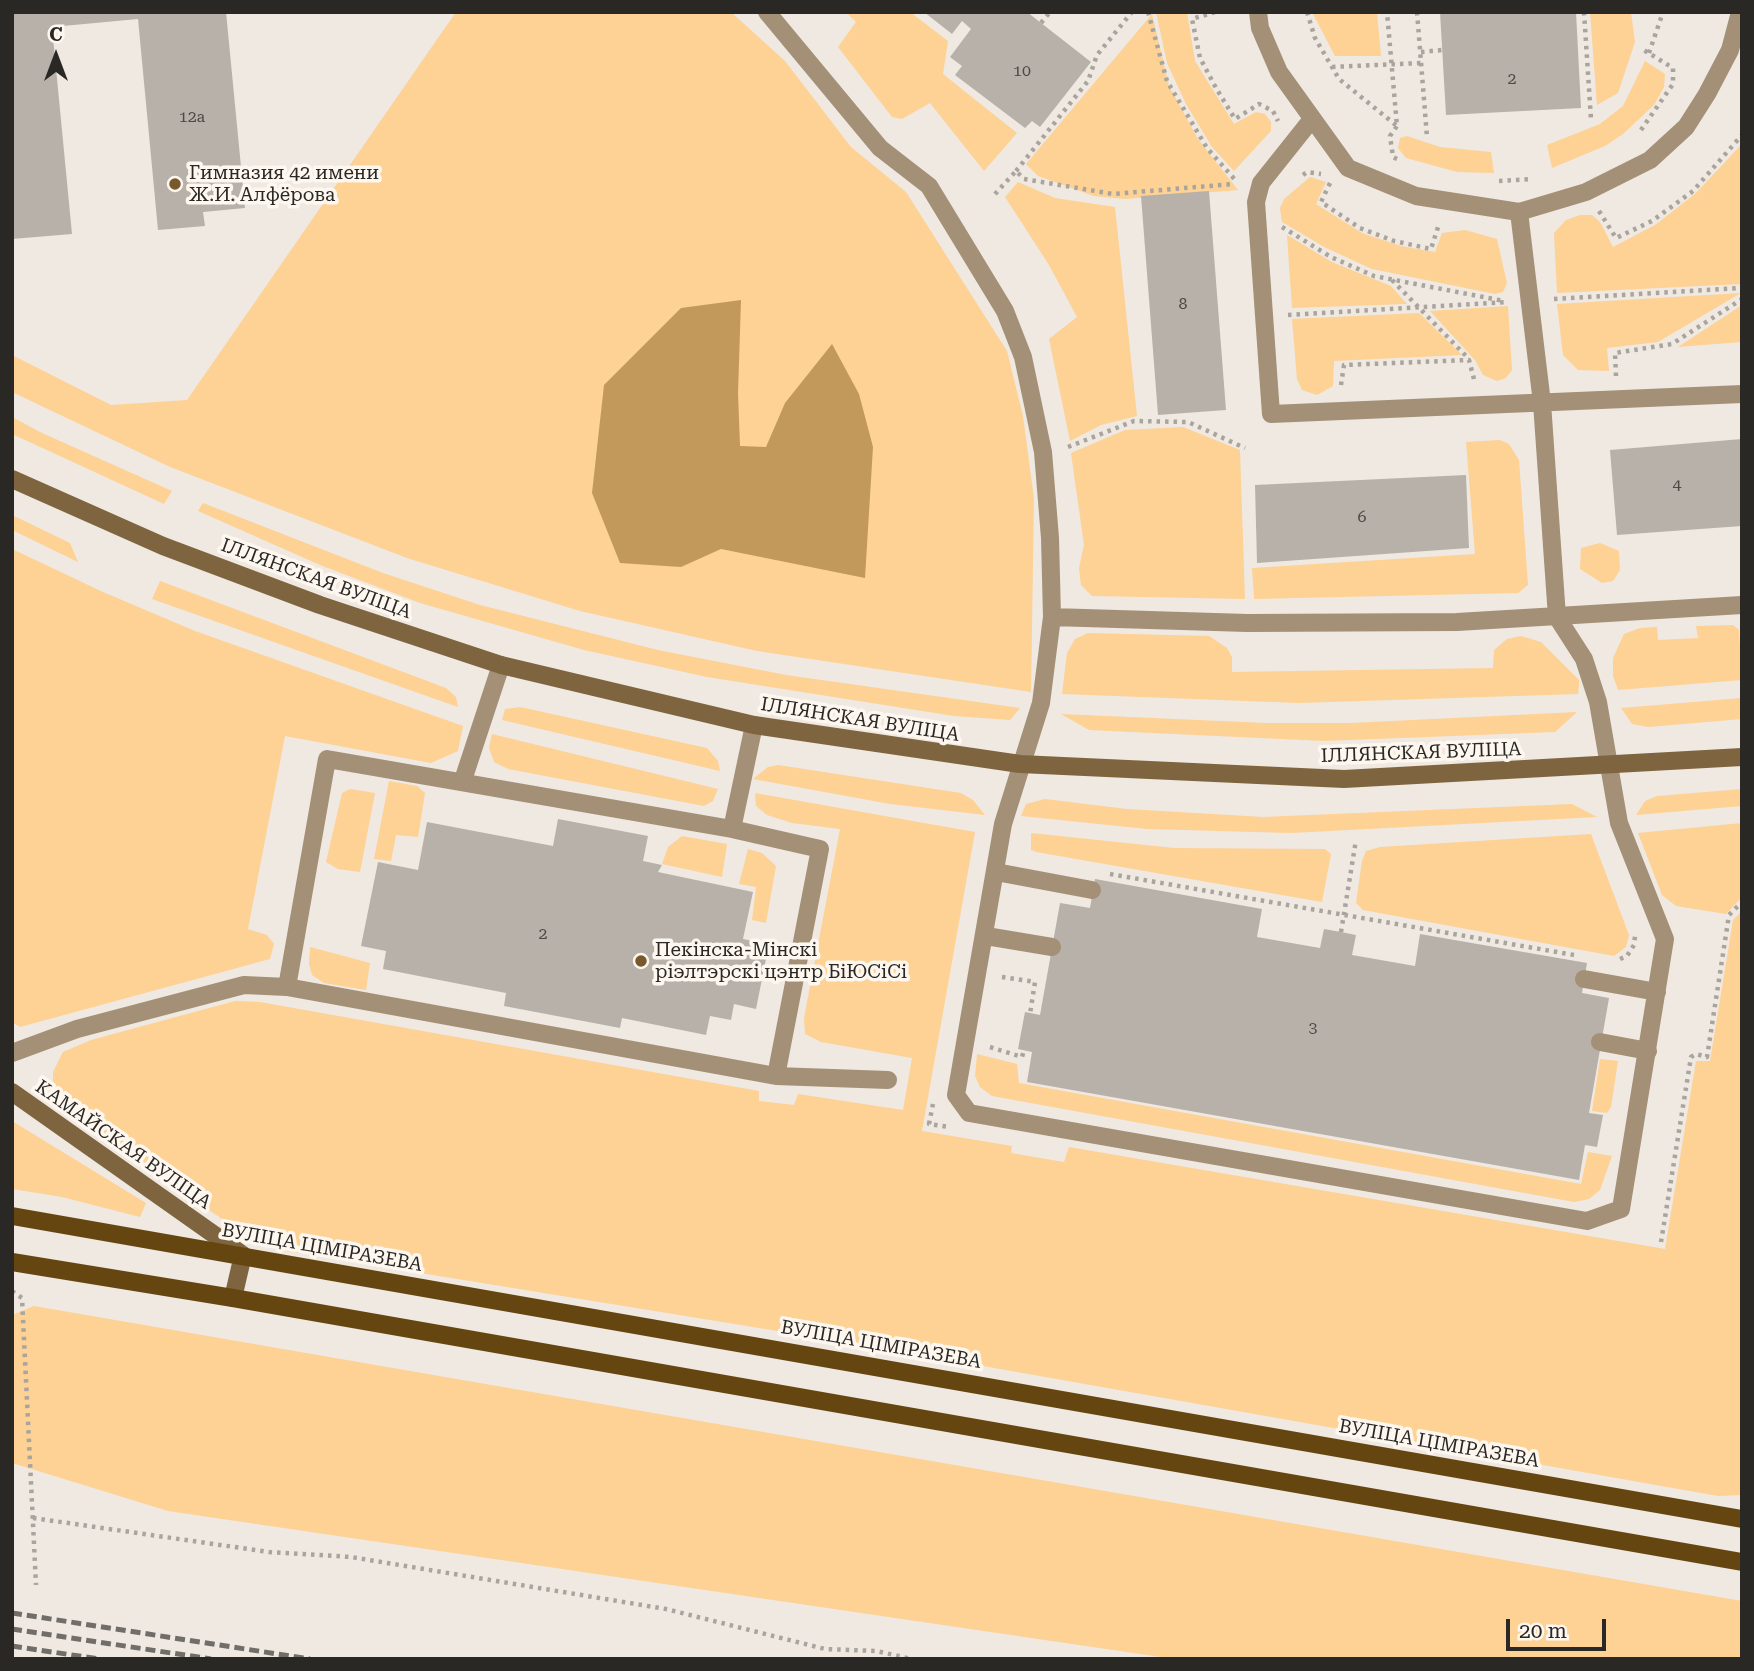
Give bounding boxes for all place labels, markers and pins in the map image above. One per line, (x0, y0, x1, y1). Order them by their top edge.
place label: Гимназия 42 имени Ж.И. Алфёрова (189, 162, 379, 206)
marker: Гимназия 42 имени Ж.И. Алфёрова (167, 176, 183, 192)
place label: Пекінска-Мінскі ріэлтэрскі цэнтр БіЮСіСі (655, 939, 907, 983)
marker: Пекінска-Мінскі ріэлтэрскі цэнтр БіЮСіСі (633, 953, 649, 969)

